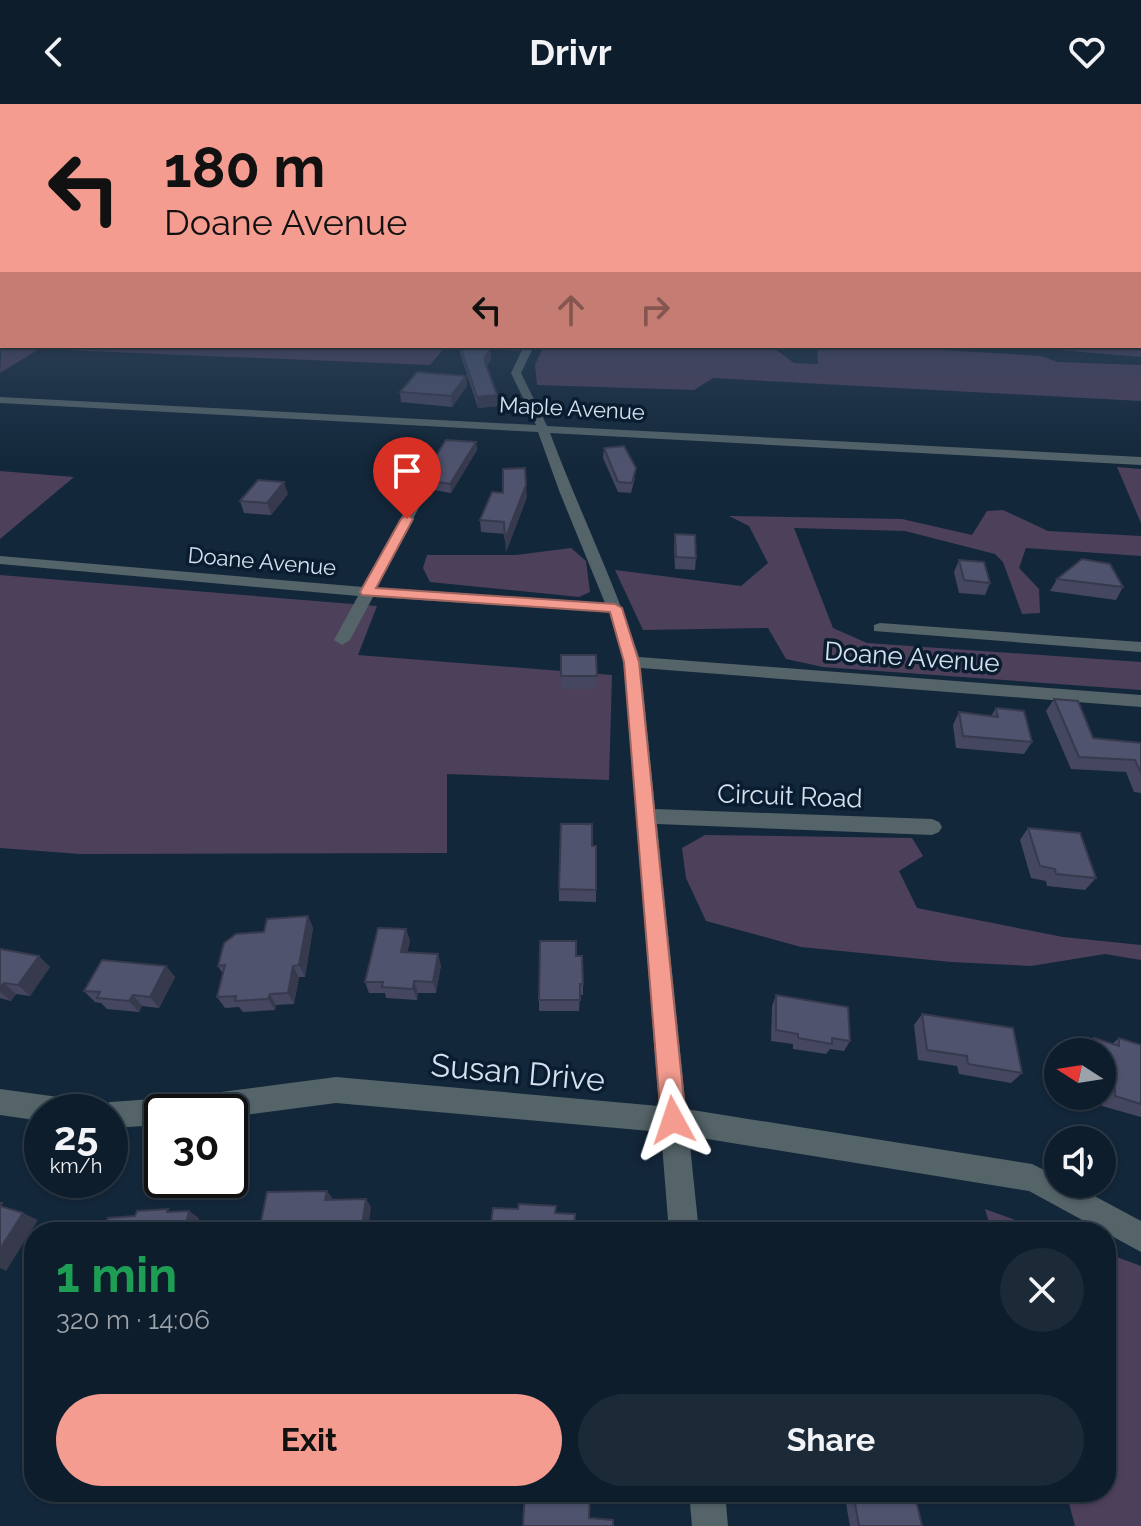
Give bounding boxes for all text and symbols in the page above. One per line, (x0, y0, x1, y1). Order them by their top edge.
icon: back (32, 30, 76, 74)
icon: heart (1065, 30, 1109, 74)
text: Drivr (529, 31, 612, 73)
text: 180 m (164, 134, 325, 200)
icon: left (32, 136, 136, 240)
text: Doane Avenue (164, 201, 407, 243)
icon: left (465, 288, 509, 332)
icon: ahead (549, 288, 593, 332)
icon: right (633, 288, 677, 332)
street label: Maple Avenue (499, 391, 646, 425)
pin (373, 437, 441, 519)
icon: arrive (385, 449, 429, 493)
street label: Doane Avenue (187, 542, 337, 580)
street label: Doane Avenue (823, 636, 1001, 678)
street label: Circuit Road (717, 778, 863, 814)
north arrow (1044, 1038, 1116, 1110)
map controls (1044, 1038, 1116, 1198)
street label: Susan Drive (429, 1046, 607, 1098)
position arrow (631, 1078, 715, 1162)
speed limit sign: 30 (144, 1094, 248, 1198)
text: 25 (54, 1112, 98, 1159)
button: sound (1044, 1126, 1116, 1198)
text: km/h (50, 1154, 102, 1178)
text: 1 min (56, 1247, 177, 1303)
button: close (1000, 1248, 1084, 1332)
text: 320 m · 14:06 (56, 1305, 210, 1335)
button: Exit (56, 1394, 562, 1486)
button: Share (578, 1394, 1084, 1486)

